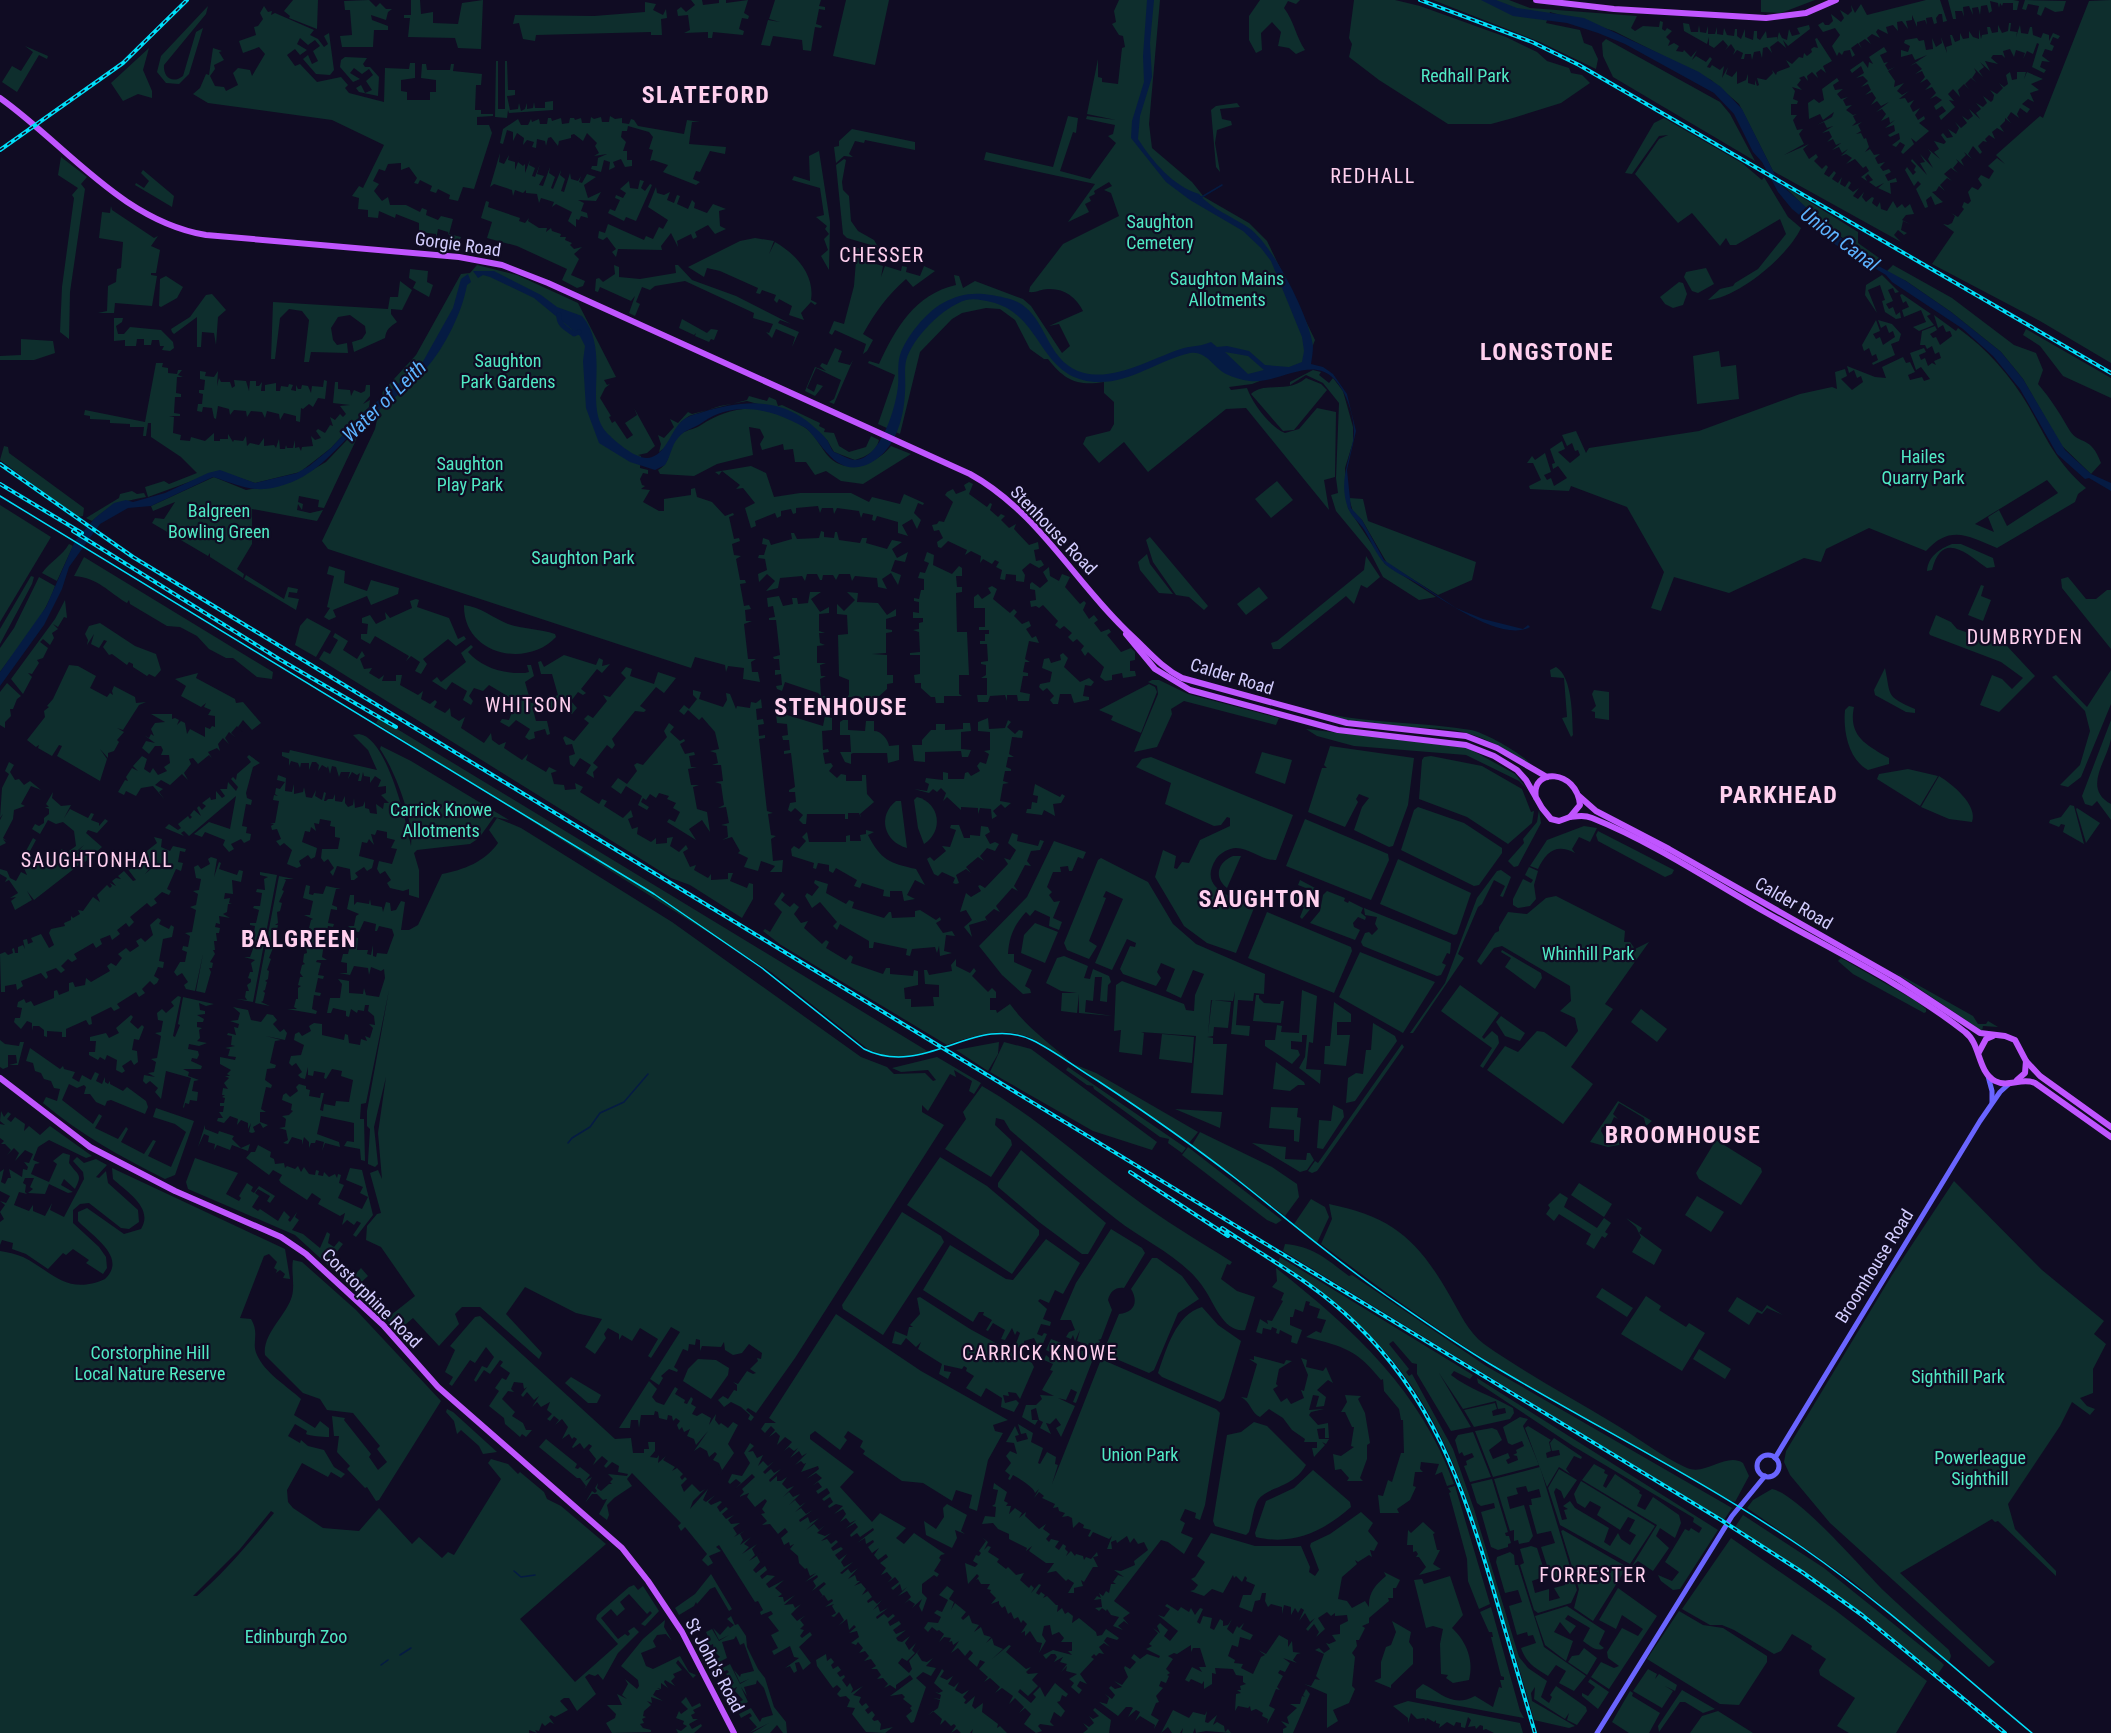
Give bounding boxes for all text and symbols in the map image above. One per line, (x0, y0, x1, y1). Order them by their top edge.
park label: Redhall Park (1421, 65, 1509, 86)
district label: SLATEFORD (642, 81, 770, 109)
district label: REDHALL (1330, 164, 1416, 188)
water label: Union Canal (1796, 202, 1884, 277)
park label: Saughton Cemetery (1126, 211, 1194, 253)
street label: Gorgie Road (414, 228, 502, 260)
district label: CHESSER (839, 243, 925, 267)
park label: Saughton Mains Allotments (1170, 268, 1284, 310)
district label: LONGSTONE (1480, 338, 1614, 366)
park label: Saughton Park Gardens (460, 350, 556, 392)
water label: Water of Leith (337, 355, 431, 447)
park label: Hailes Quarry Park (1882, 446, 1965, 488)
park label: Saughton Play Park (436, 453, 504, 495)
street label: Stenhouse Road (1006, 481, 1102, 579)
park label: Balgreen Bowling Green (168, 500, 270, 542)
park label: Saughton Park (531, 547, 635, 568)
district label: DUMBRYDEN (1967, 625, 2083, 649)
street label: Calder Road (1188, 653, 1276, 699)
district label: WHITSON (485, 693, 573, 717)
district label: STENHOUSE (774, 693, 908, 721)
district label: PARKHEAD (1720, 781, 1838, 809)
park label: Carrick Knowe Allotments (390, 799, 492, 841)
district label: SAUGHTONHALL (21, 848, 173, 872)
street label: Calder Road (1751, 872, 1837, 934)
district label: SAUGHTON (1198, 885, 1322, 913)
district label: BALGREEN (241, 925, 357, 953)
park label: Whinhill Park (1542, 943, 1634, 964)
district label: BROOMHOUSE (1605, 1121, 1761, 1149)
street label: Broomhouse Road (1831, 1205, 1917, 1327)
street label: Corstorphine Road (318, 1244, 426, 1352)
district label: CARRICK KNOWE (962, 1341, 1118, 1365)
park label: Corstorphine Hill Local Nature Reserve (75, 1342, 225, 1384)
park label: Sighthill Park (1911, 1366, 2005, 1387)
park label: Union Park (1102, 1444, 1178, 1465)
park label: Powerleague Sighthill (1934, 1447, 2026, 1489)
district label: FORRESTER (1539, 1563, 1647, 1587)
street label: St John's Road (681, 1614, 749, 1716)
park label: Edinburgh Zoo (245, 1626, 347, 1647)

